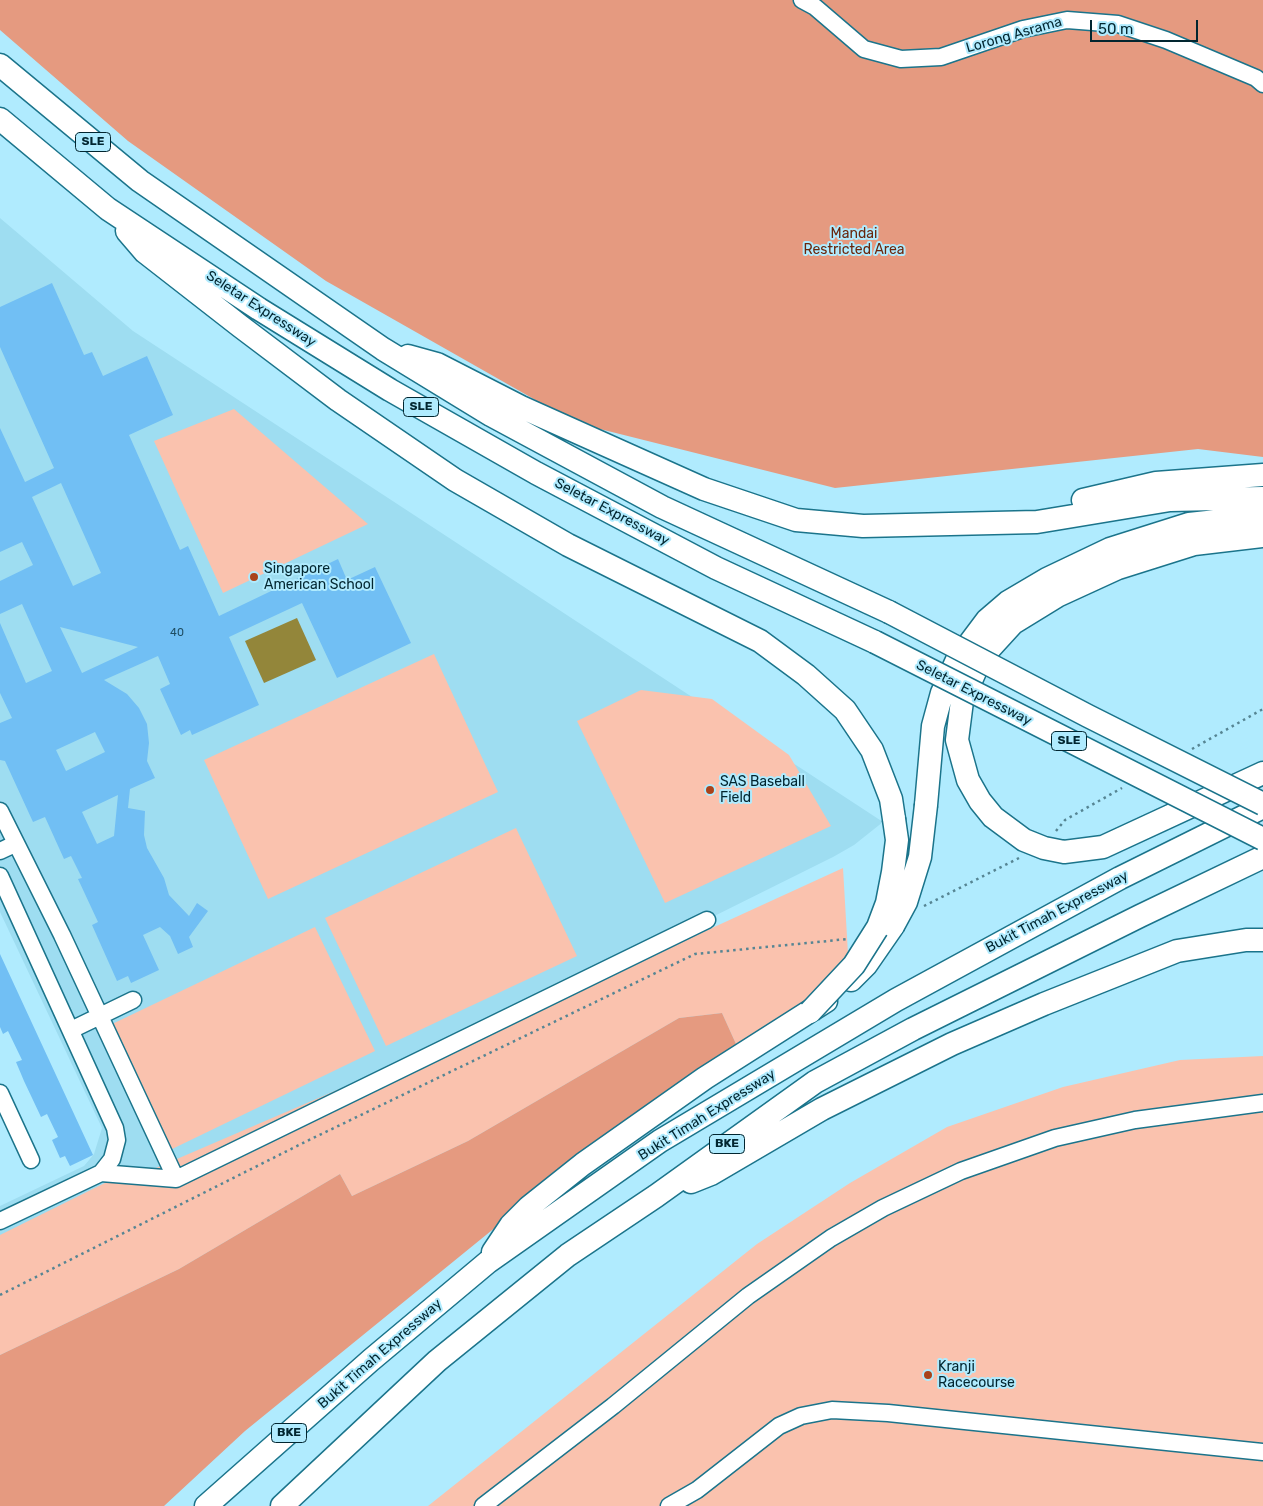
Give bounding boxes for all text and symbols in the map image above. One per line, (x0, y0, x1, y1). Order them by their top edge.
scale bar (1093, 10, 1200, 42)
street label: Lorong Asrama (964, 13, 1064, 57)
text: 50 m (1098, 20, 1133, 38)
road number: SLE (76, 132, 110, 152)
park label: Mandai Restricted Area (803, 226, 905, 258)
street label: Seletar Expressway (203, 267, 319, 351)
road number: SLE (404, 398, 438, 417)
street label: Seletar Expressway (552, 475, 672, 549)
place label: Singapore American School (264, 561, 374, 594)
marker: Singapore American School (248, 571, 260, 583)
house number: 40 (170, 626, 184, 640)
street label: Seletar Expressway (913, 657, 1035, 729)
road number: SLE (1052, 731, 1086, 750)
place label: SAS Baseball Field (720, 774, 805, 806)
marker: SAS Baseball Field (704, 784, 716, 796)
street label: Bukit Timah Expressway (983, 867, 1131, 957)
street label: Bukit Timah Expressway (635, 1066, 779, 1164)
road number: BKE (710, 1134, 744, 1154)
street label: Bukit Timah Expressway (315, 1296, 445, 1412)
place label: Kranji Racecourse (938, 1359, 1015, 1391)
marker: Kranji Racecourse (922, 1369, 934, 1381)
road number: BKE (272, 1424, 306, 1442)

